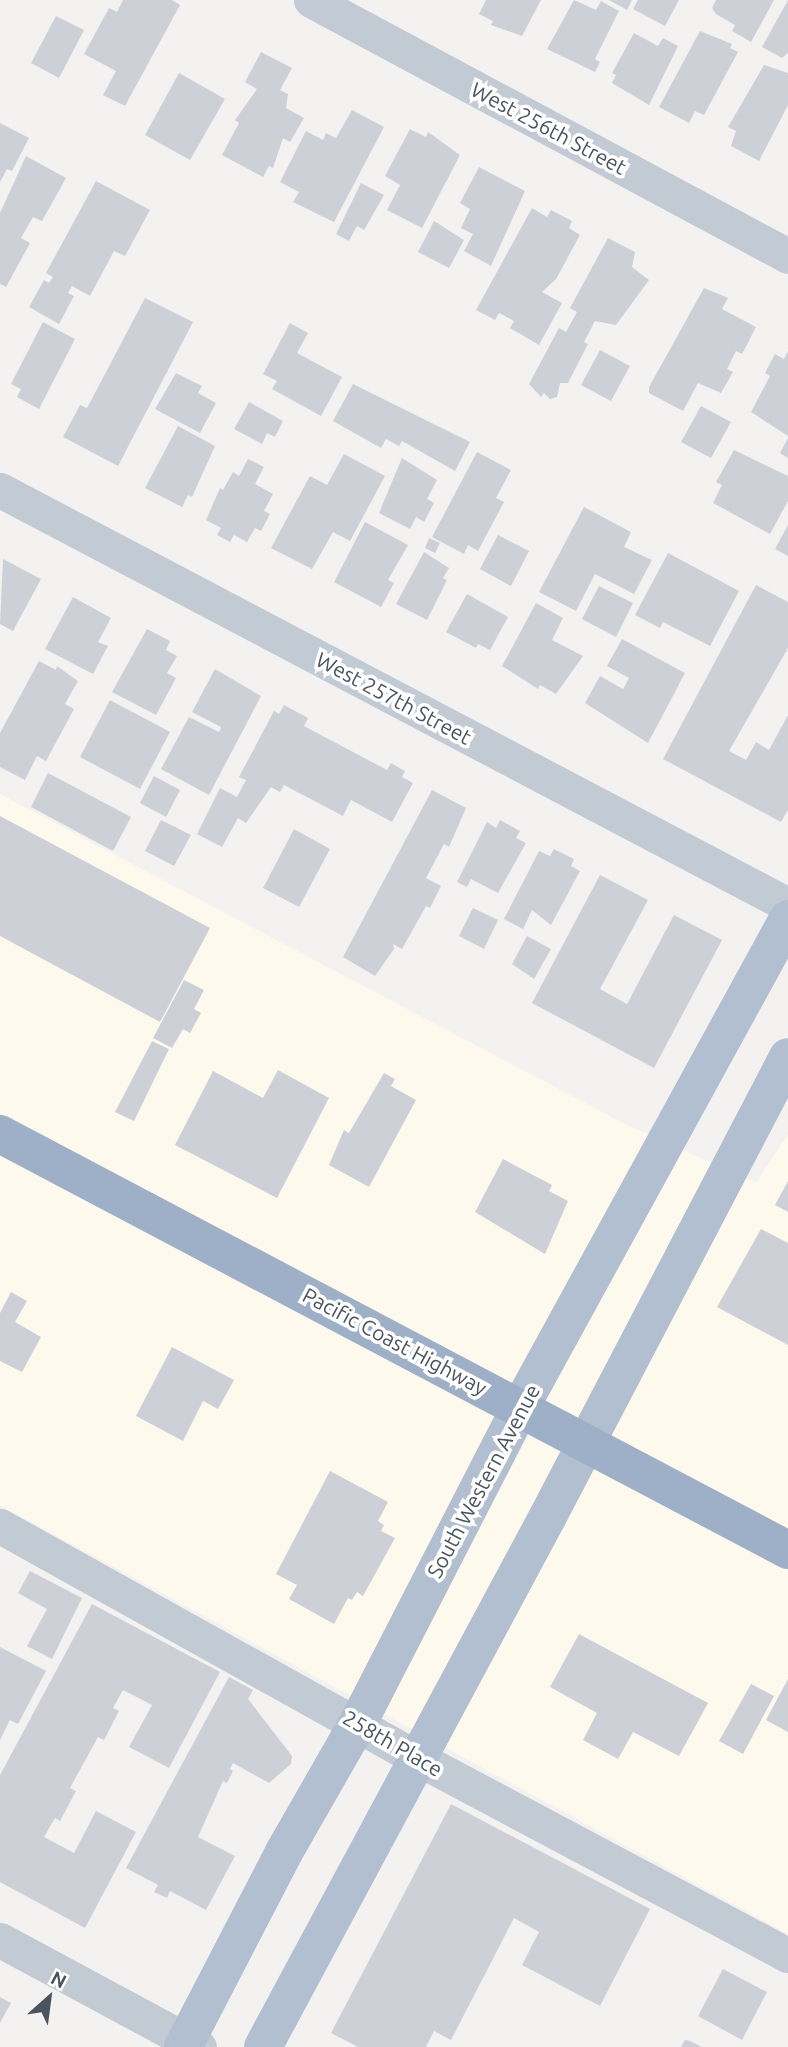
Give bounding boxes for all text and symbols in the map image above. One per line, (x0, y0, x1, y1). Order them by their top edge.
street label: West 256th Street (467, 76, 631, 180)
street label: West 257th Street (312, 646, 476, 750)
street label: Pacific Coast Highway (299, 1282, 491, 1400)
street label: South Western Avenue (421, 1380, 545, 1582)
street label: 258th Place (339, 1704, 447, 1782)
north arrow (14, 1963, 84, 2033)
text: N (47, 1966, 70, 1993)

